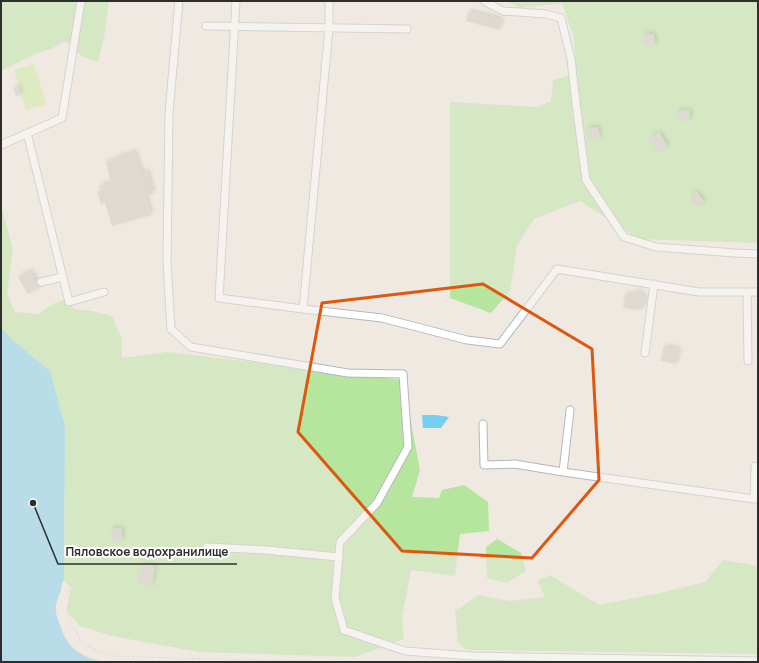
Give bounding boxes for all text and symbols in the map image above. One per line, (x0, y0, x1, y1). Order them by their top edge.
callout: Пяловское водохранилище (58, 540, 237, 564)
text: Пяловское водохранилище (65, 543, 229, 560)

